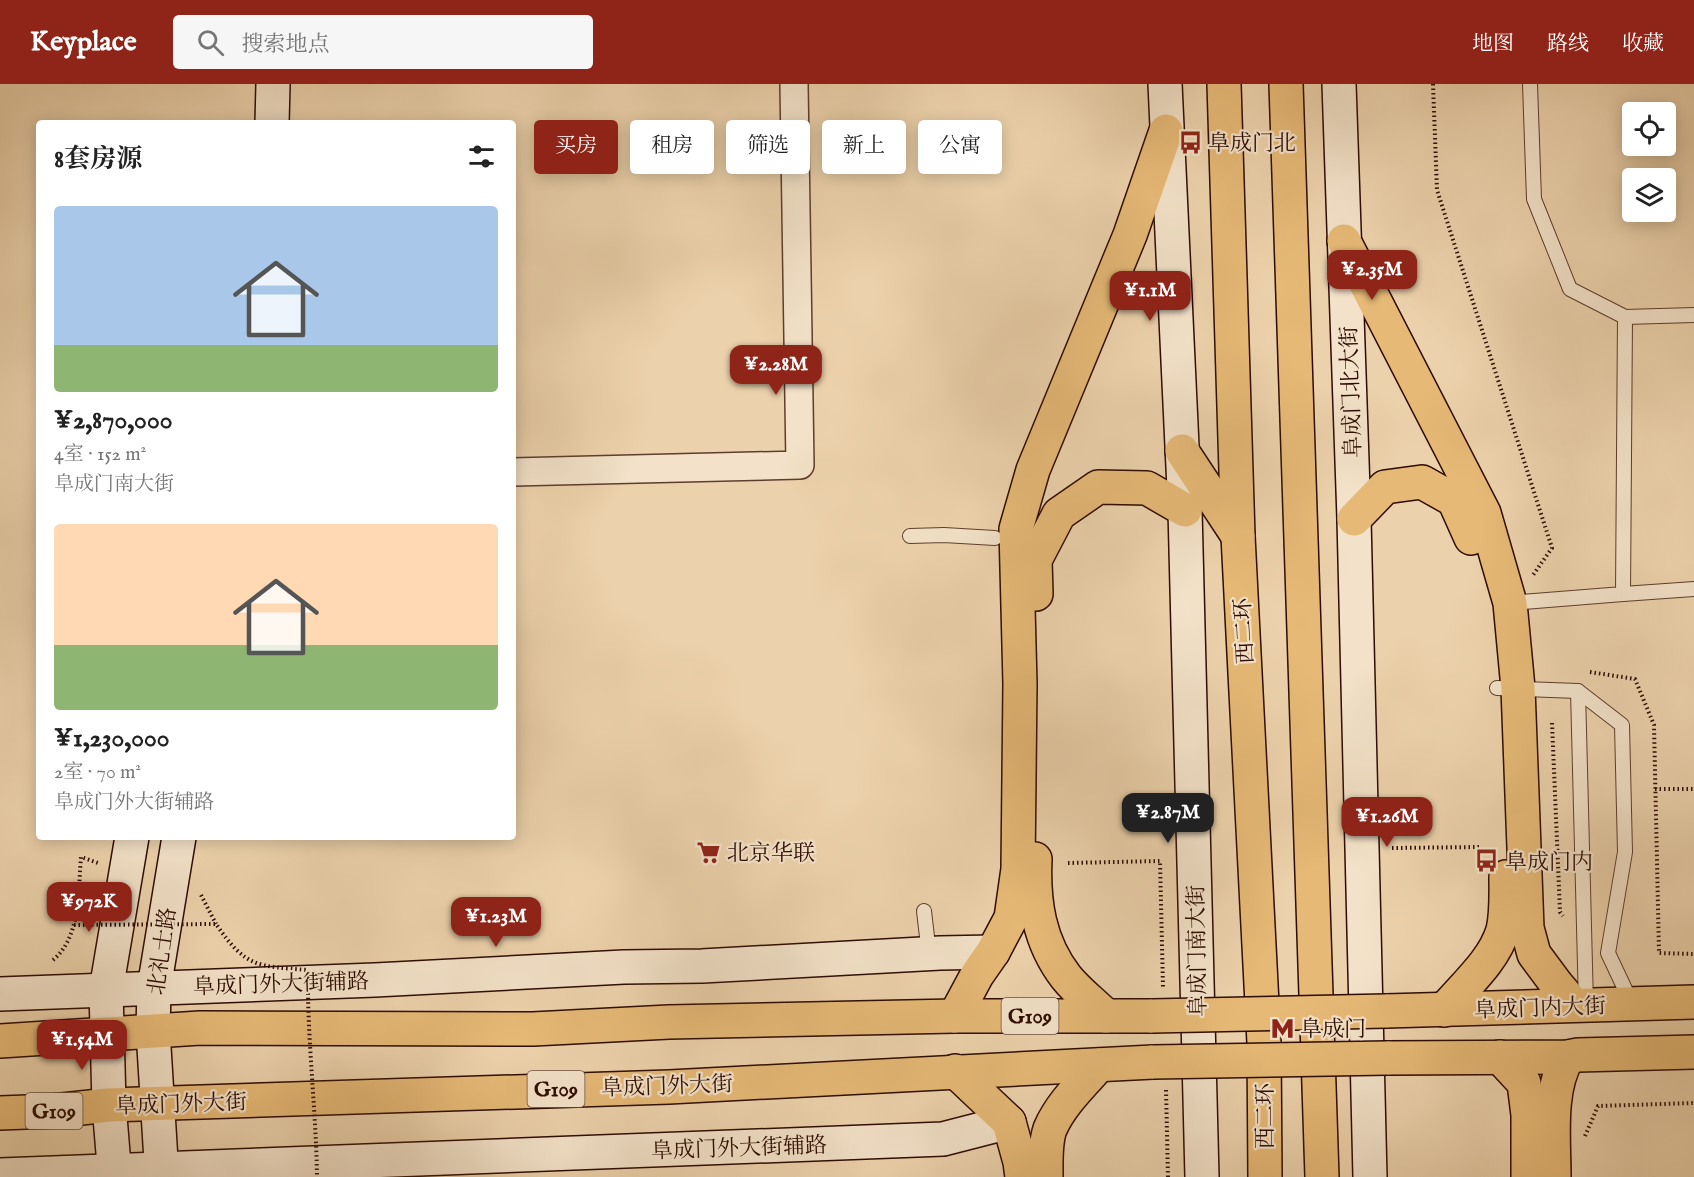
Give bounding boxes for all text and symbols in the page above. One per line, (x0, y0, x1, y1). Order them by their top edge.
search box (173, 15, 593, 69)
text: Keyplace (30, 25, 137, 60)
icon: search (194, 26, 227, 59)
text: 搜索地点 (242, 31, 330, 59)
text: 地图 (1472, 31, 1514, 58)
text: 路线 (1547, 31, 1589, 58)
text: 收藏 (1622, 31, 1664, 58)
map controls (1622, 102, 1676, 222)
button: locate (1622, 102, 1676, 156)
chip: 买房 (534, 120, 618, 174)
chip: 租房 (630, 120, 714, 174)
chip: 筛选 (726, 120, 810, 174)
chip: 新上 (822, 120, 906, 174)
chip: 公寓 (918, 120, 1002, 174)
bus stop icon: 阜成门北 (1177, 129, 1203, 155)
place label: 阜成门北 (1208, 130, 1296, 158)
icon: filters (465, 140, 498, 173)
text: 8套房源 (54, 143, 142, 176)
button: layers (1622, 168, 1676, 222)
icon: home (222, 245, 330, 353)
pin: ¥2.35M (1323, 250, 1421, 301)
text: ¥2.35M (1341, 257, 1403, 282)
pin: ¥1.1M (1108, 271, 1192, 322)
text: ¥1.1M (1124, 278, 1176, 303)
street label: 阜成门北大街 (1336, 325, 1368, 458)
pin: ¥2.28M (727, 345, 825, 396)
text: ¥2.28M (744, 352, 808, 377)
text: ¥2,870,000 (54, 404, 172, 437)
text: 4室 · 152 m² (54, 442, 146, 467)
text: 阜成门南大街 (54, 472, 174, 497)
icon: home (222, 563, 330, 671)
street label: 西二环 (1229, 597, 1261, 665)
text: ¥1,230,000 (54, 722, 169, 755)
text: 2室 · 70 m² (54, 760, 141, 785)
text: 阜成门外大街辅路 (54, 790, 214, 815)
pin: ¥2.87M (1119, 793, 1217, 844)
pin: ¥1.26M (1338, 797, 1436, 848)
text: ¥2.87M (1136, 800, 1200, 825)
text: ¥1.26M (1356, 804, 1418, 829)
supermarket icon: 北京华联 (696, 839, 722, 865)
place label: 北京华联 (727, 840, 815, 868)
bus stop icon: 阜成门内 (1474, 848, 1500, 874)
place label: 阜成门内 (1505, 849, 1593, 877)
pin: ¥972K (47, 882, 131, 933)
street label: 阜成门南大街 (1183, 885, 1213, 1017)
text: ¥972K (61, 889, 117, 914)
pin: ¥1.23M (447, 897, 545, 948)
text: ¥1.23M (465, 904, 527, 929)
street label: 北礼士路 (143, 906, 183, 997)
street label: 阜成门外大街辅路 (193, 968, 370, 1002)
street label: 阜成门内大街 (1474, 993, 1607, 1025)
road number: G109 (1002, 998, 1058, 1034)
metro station icon: 阜成门 (1269, 1015, 1295, 1041)
place label: 阜成门 (1300, 1016, 1366, 1044)
pin: ¥1.54M (33, 1020, 131, 1071)
text: ¥1.54M (51, 1027, 113, 1052)
road number: G109 (528, 1071, 584, 1107)
street label: 阜成门外大街 (601, 1071, 734, 1103)
street label: 西二环 (1252, 1083, 1280, 1149)
street label: 阜成门外大街 (115, 1089, 248, 1121)
road number: G109 (26, 1093, 82, 1129)
street label: 阜成门外大街辅路 (651, 1132, 828, 1166)

